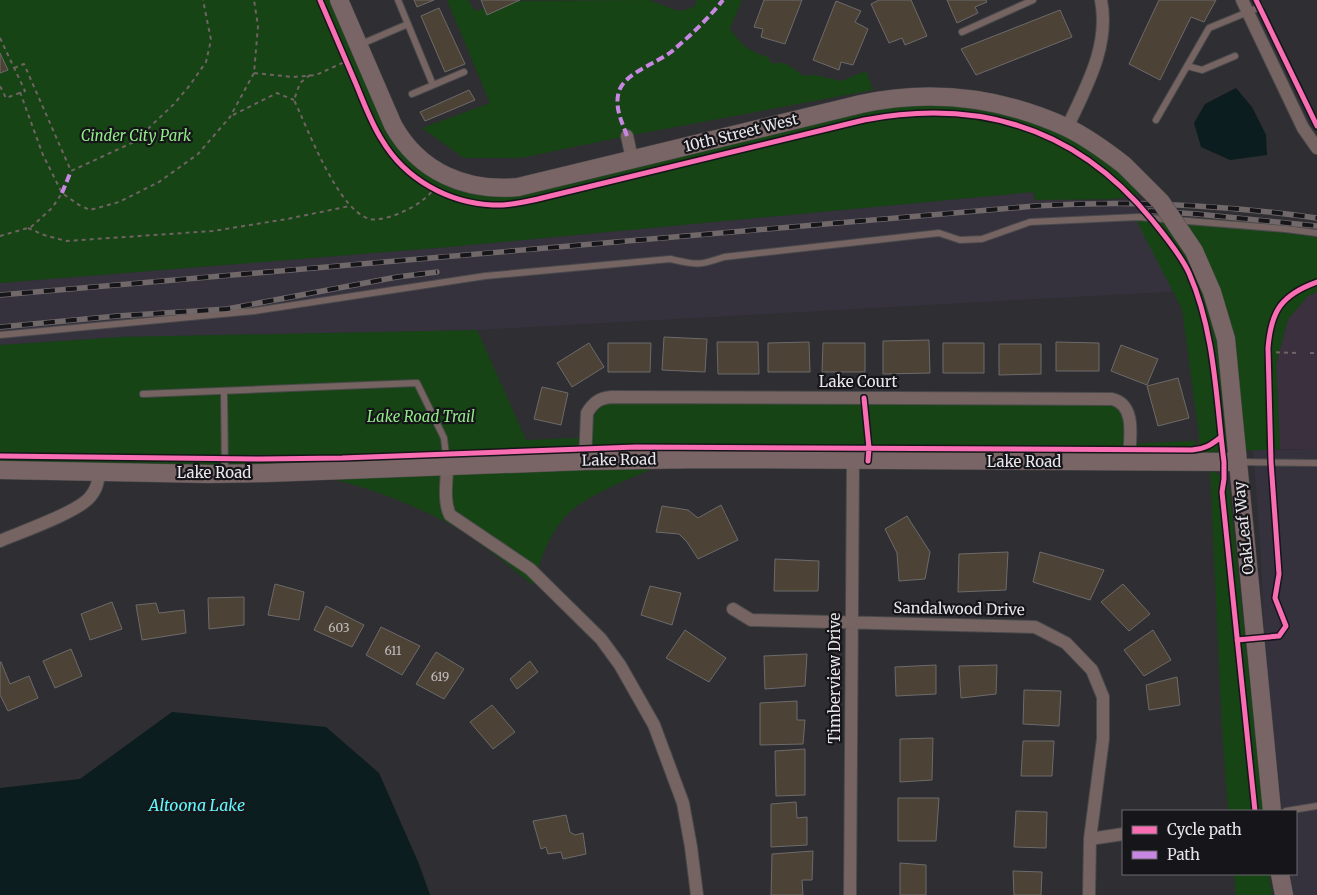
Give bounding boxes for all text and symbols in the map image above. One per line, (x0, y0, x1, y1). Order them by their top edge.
street label: 10th Street West (682, 109, 800, 156)
park label: Cinder City Park (81, 126, 192, 145)
street label: Lake Court (819, 372, 897, 391)
park label: Lake Road Trail (367, 407, 475, 426)
street label: Lake Road (581, 449, 657, 470)
street label: Lake Road (987, 452, 1061, 471)
street label: Lake Road (177, 463, 251, 482)
street label: OakLeaf Way (1229, 480, 1258, 576)
street label: Sandalwood Drive (893, 598, 1025, 619)
street label: Timberview Drive (825, 612, 844, 743)
house number: 603 (328, 620, 350, 635)
house number: 611 (385, 643, 402, 658)
house number: 619 (431, 669, 449, 684)
water label: Altoona Lake (147, 795, 245, 815)
legend (1122, 810, 1297, 875)
text: Cycle path (1167, 820, 1242, 839)
text: Path (1167, 845, 1200, 864)

